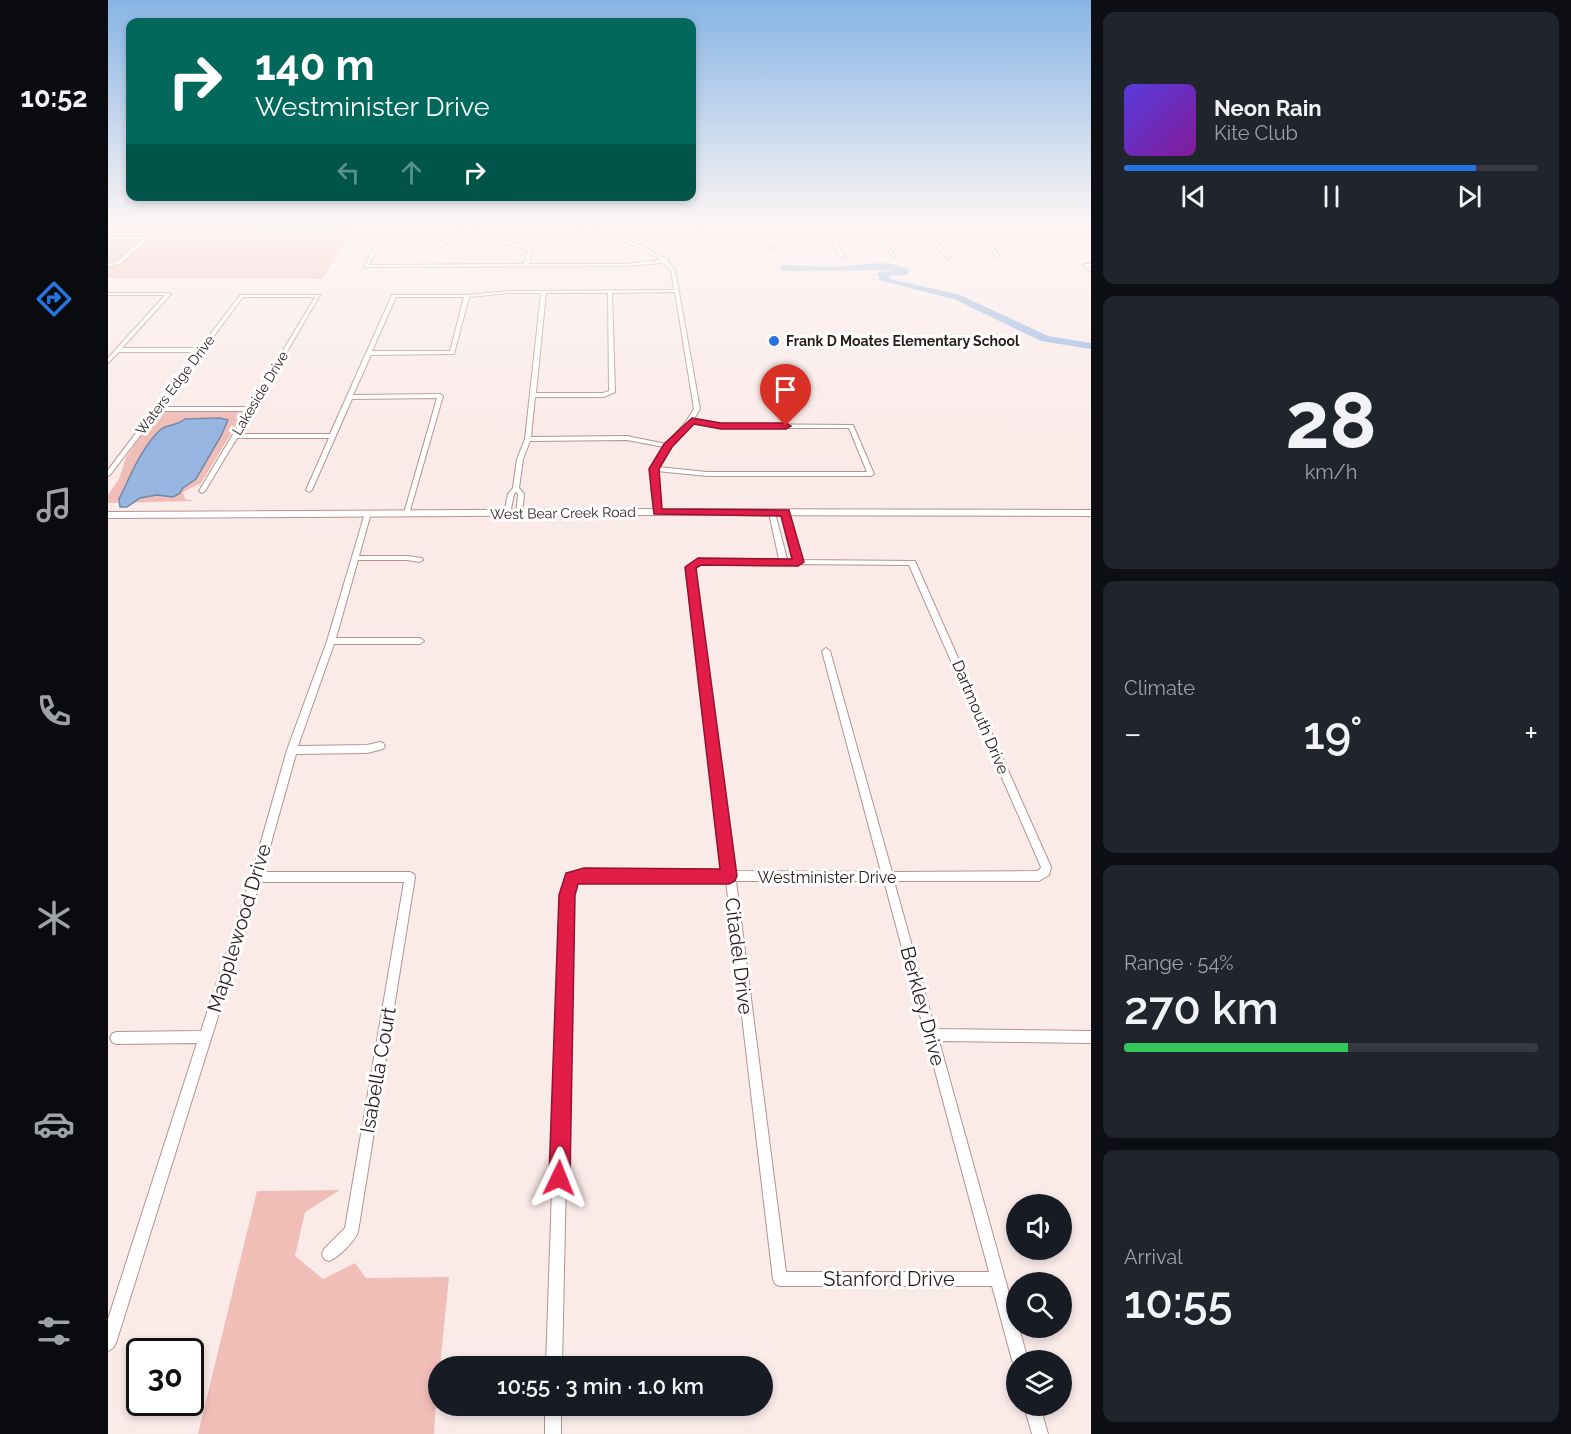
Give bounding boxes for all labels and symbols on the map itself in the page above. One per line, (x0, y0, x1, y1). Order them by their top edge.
street label: Waters Edge Drive (132, 332, 218, 438)
place label: Frank D Moates Elementary School (786, 333, 1020, 349)
marker: Frank D Moates Elementary School (767, 334, 781, 348)
street label: Lakeside Drive (229, 348, 291, 438)
pin (760, 364, 811, 426)
street label: West Bear Creek Road (490, 504, 636, 522)
street label: Dartmouth Drive (948, 657, 1013, 777)
street label: Mapplewood Drive (202, 841, 276, 1015)
street label: Westminister Drive (758, 868, 897, 887)
street label: Citadel Drive (720, 896, 758, 1016)
street label: Berkley Drive (896, 944, 951, 1069)
street label: Isabella Court (355, 1005, 401, 1135)
position arrow (527, 1146, 591, 1210)
street label: Stanford Drive (823, 1267, 955, 1291)
speed limit sign: 30 (126, 1338, 204, 1416)

